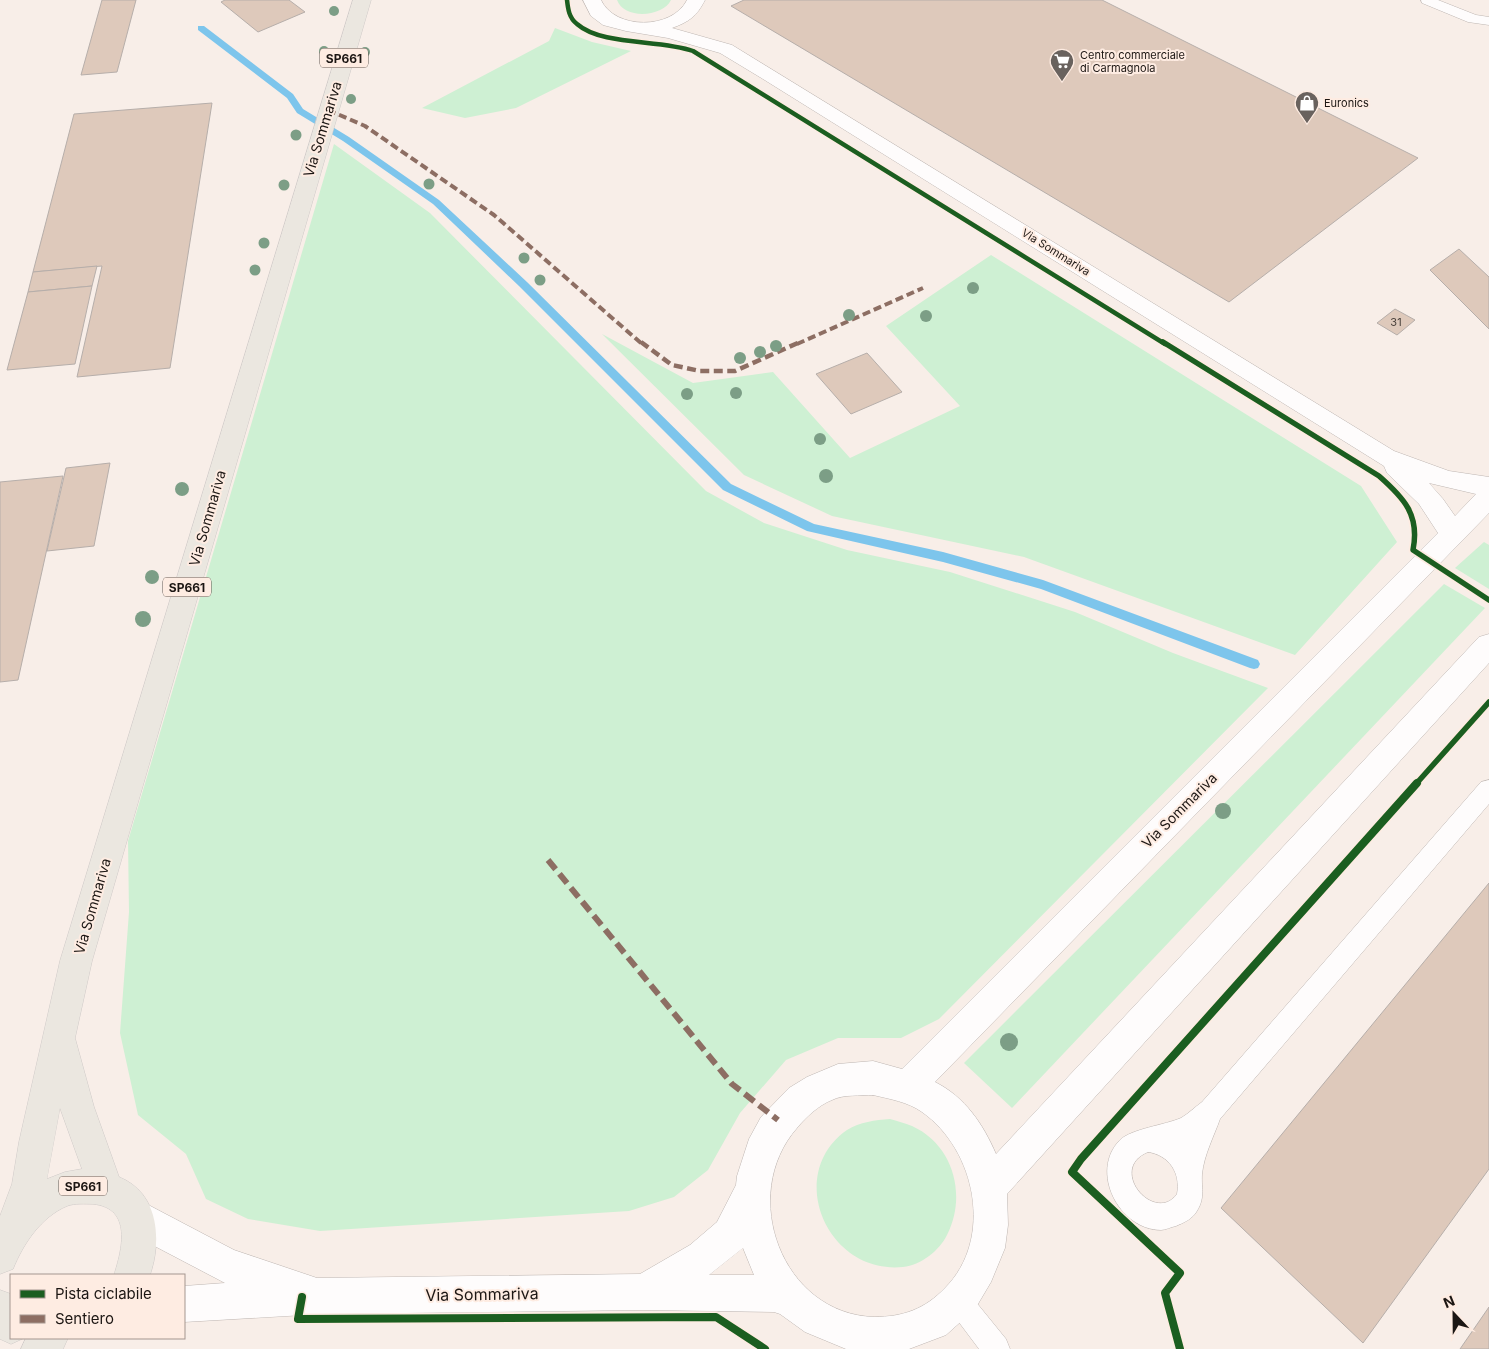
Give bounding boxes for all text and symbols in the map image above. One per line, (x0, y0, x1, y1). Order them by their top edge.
road number: SP661 (320, 48, 368, 68)
supermarket icon: Centro commerciale di Carmagnola (1049, 48, 1075, 82)
place label: Centro commerciale di Carmagnola (1080, 48, 1185, 75)
street label: Via Sommariva (299, 79, 345, 179)
shop icon: Euronics (1294, 90, 1320, 124)
place label: Euronics (1324, 96, 1369, 110)
street label: Via Sommariva (1019, 225, 1093, 279)
house number: 31 (1390, 315, 1402, 329)
street label: Via Sommariva (185, 468, 229, 568)
road number: SP661 (163, 578, 211, 596)
street label: Via Sommariva (1138, 769, 1220, 851)
street label: Via Sommariva (70, 856, 114, 956)
road number: SP661 (59, 1176, 107, 1196)
legend (10, 1274, 185, 1339)
street label: Via Sommariva (425, 1283, 539, 1305)
text: Pista ciclabile (55, 1284, 152, 1303)
north arrow (1429, 1289, 1479, 1339)
text: N (1441, 1292, 1457, 1311)
text: Sentiero (55, 1309, 114, 1328)

